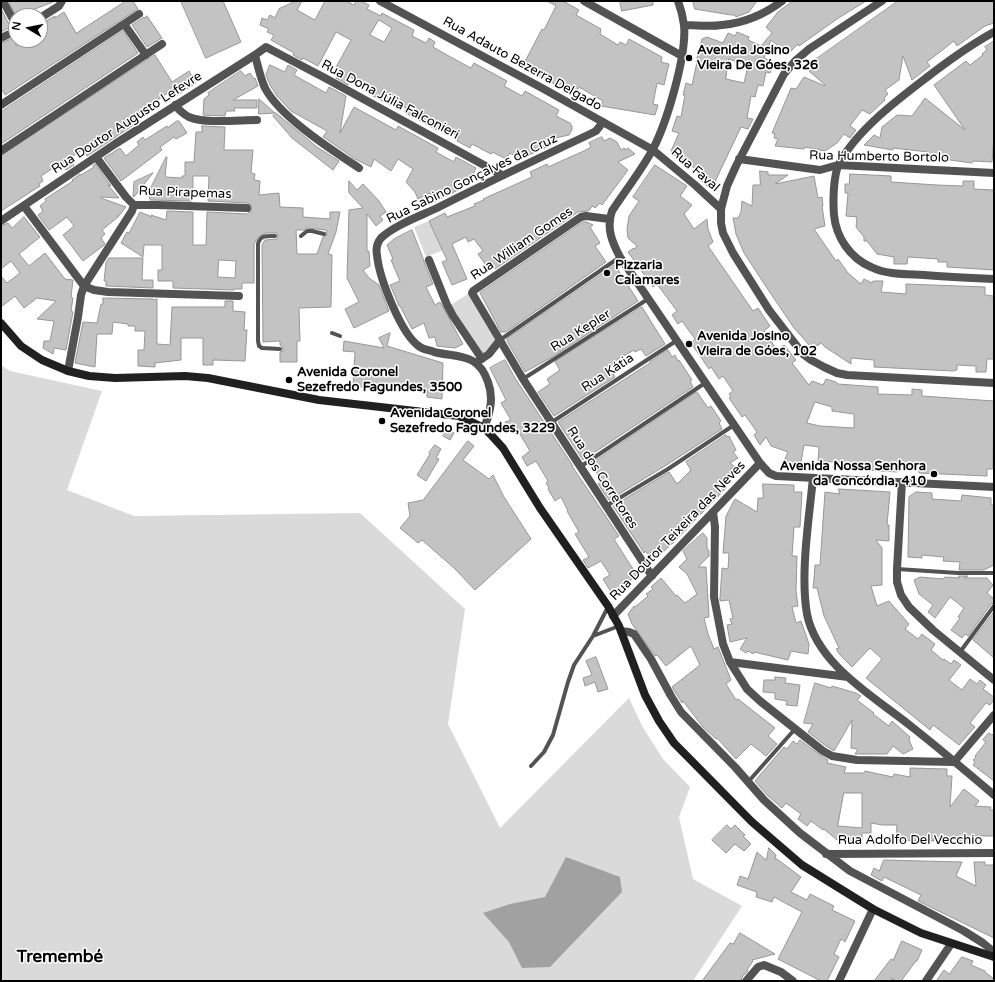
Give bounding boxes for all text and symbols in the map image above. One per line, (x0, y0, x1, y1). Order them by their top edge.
north arrow (8, 8, 48, 48)
street label: Rua Adauto Bezerra Delgado (440, 14, 604, 114)
text: N (10, 21, 24, 31)
place label: Avenida Josino Vieira De Góes, 326 (697, 43, 818, 74)
marker: Avenida Josino Vieira De Góes, 326 (684, 53, 694, 63)
street label: Rua Dona Júlia Falconieri (318, 57, 462, 143)
street label: Rua Doutor Augusto Lefevre (49, 69, 205, 177)
street label: Rua Sabino Gonçalves da Cruz (384, 131, 560, 227)
street label: Rua Faval (667, 145, 723, 195)
street label: Rua Humberto Bortolo (809, 148, 949, 166)
street label: Rua Pirapemas (138, 184, 232, 202)
street label: Rua William Gomes (468, 204, 576, 284)
place label: Pizzaria Calamares (615, 258, 680, 289)
marker: Pizzaria Calamares (602, 268, 612, 278)
street label: Rua Kepler (548, 306, 614, 356)
place label: Avenida Josino Vieira de Góes, 102 (697, 329, 817, 360)
marker: Avenida Josino Vieira de Góes, 102 (684, 339, 694, 349)
street label: Rua Kátia (579, 350, 637, 396)
place label: Avenida Coronel Sezefredo Fagundes, 3500 (297, 365, 462, 396)
marker: Avenida Coronel Sezefredo Fagundes, 3500 (284, 375, 294, 385)
place label: Avenida Coronel Sezefredo Fagundes, 3229 (390, 406, 555, 437)
marker: Avenida Coronel Sezefredo Fagundes, 3229 (377, 416, 387, 426)
street label: Rua dos Corretores (563, 424, 641, 532)
street label: Rua Doutor Teixeira das Neves (607, 458, 749, 604)
place label: Avenida Nossa Senhora da Concórdia, 410 (780, 459, 926, 490)
marker: Avenida Nossa Senhora da Concórdia, 410 (929, 469, 939, 479)
street label: Rua Adolfo Del Vecchio (838, 833, 982, 849)
district label: Tremembé (17, 948, 103, 968)

